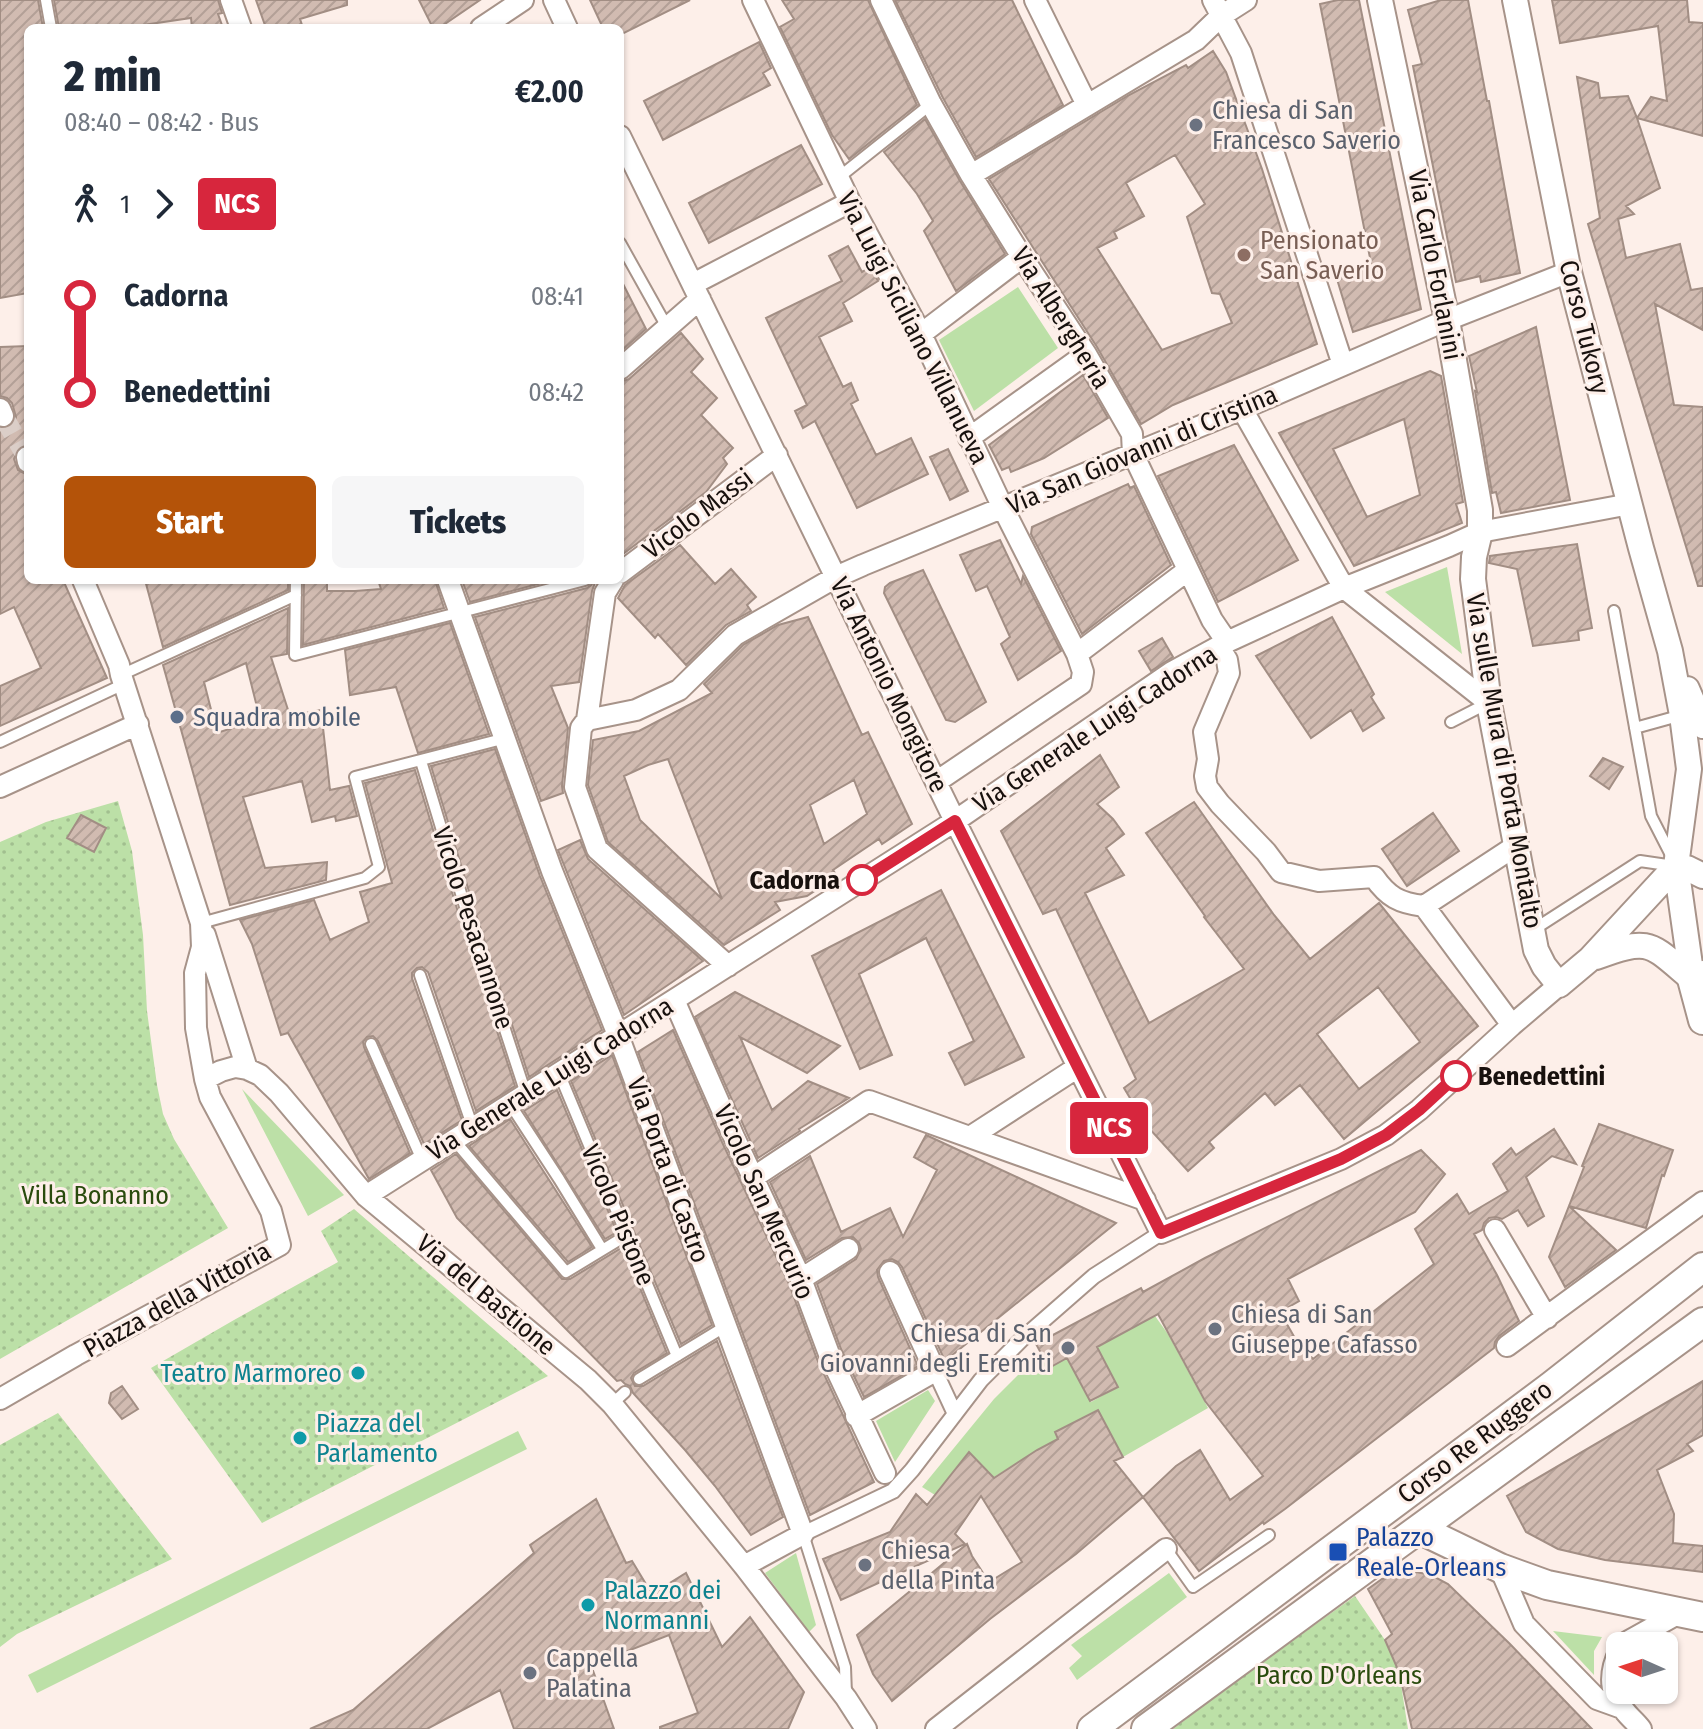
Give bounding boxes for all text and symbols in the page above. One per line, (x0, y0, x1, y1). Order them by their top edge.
text: 2 min (64, 50, 161, 103)
text: €2.00 (515, 74, 584, 110)
place label: Chiesa di San Francesco Saverio (1212, 95, 1401, 156)
text: 08:40 – 08:42 · Bus (64, 107, 259, 138)
marker: Chiesa di San Francesco Saverio (1187, 116, 1205, 134)
street label: Via Carlo Forlanini (1401, 167, 1469, 363)
icon: walk (64, 182, 108, 226)
icon: forward (142, 182, 186, 226)
text: NCS (214, 187, 260, 220)
street label: Via Luigi Siciliano Villanueva (831, 187, 995, 469)
text: 1 (120, 189, 130, 220)
place label: Pensionato San Saverio (1260, 225, 1384, 286)
street label: Via Albergheria (1005, 241, 1117, 395)
marker: Pensionato San Saverio (1235, 246, 1253, 264)
street label: Corso Tukory (1552, 257, 1616, 397)
text: Cadorna (124, 278, 228, 314)
text: 08:41 (531, 281, 584, 312)
text: Benedettini (124, 374, 271, 410)
text: 08:42 (528, 377, 584, 408)
street label: Via San Giovanni di Cristina (1002, 379, 1282, 521)
street label: Vicolo Massi (637, 462, 759, 566)
button: Start (64, 476, 316, 568)
button: Tickets (332, 476, 584, 568)
street label: Via Antonio Mongitore (823, 572, 955, 798)
street label: Via sulle Mura di Porta Montalto (1459, 591, 1549, 931)
street label: Via Generale Luigi Cadorna (967, 639, 1223, 819)
place label: Squadra mobile (193, 702, 361, 733)
marker: Squadra mobile (168, 708, 186, 726)
street label: Vicolo Pesacannone (426, 823, 520, 1033)
place label: Cadorna (750, 865, 840, 896)
marker: Cadorna (847, 865, 877, 895)
street label: Via Generale Luigi Cadorna (421, 991, 679, 1167)
marker: Benedettini (1441, 1061, 1471, 1091)
place label: Benedettini (1478, 1061, 1605, 1092)
street label: Via Porta di Castro (620, 1073, 716, 1267)
street label: Vicolo San Mercurio (707, 1100, 821, 1304)
line badge: NCS (1063, 1102, 1155, 1154)
text: NCS (1086, 1111, 1132, 1144)
street label: Vicolo Pistone (574, 1140, 662, 1290)
park label: Villa Bonanno (21, 1180, 169, 1211)
street label: Via del Bastione (410, 1228, 562, 1362)
street label: Piazza della Vittoria (78, 1236, 276, 1364)
place label: Chiesa di San Giuseppe Cafasso (1231, 1299, 1418, 1360)
place label: Chiesa di San Giovanni degli Eremiti (820, 1318, 1052, 1379)
marker: Chiesa di San Giuseppe Cafasso (1206, 1320, 1224, 1338)
marker: Chiesa di San Giovanni degli Eremiti (1059, 1339, 1077, 1357)
place label: Teatro Marmoreo (161, 1358, 342, 1389)
marker: Teatro Marmoreo (349, 1364, 367, 1382)
street label: Corso Re Ruggero (1392, 1374, 1558, 1510)
place label: Piazza del Parlamento (316, 1408, 438, 1469)
marker: Piazza del Parlamento (291, 1429, 309, 1447)
place label: Palazzo Reale-Orleans (1356, 1522, 1506, 1583)
place label: Chiesa della Pinta (881, 1535, 995, 1596)
marker: Palazzo Reale-Orleans (1327, 1541, 1349, 1563)
marker: Chiesa della Pinta (856, 1556, 874, 1574)
place label: Palazzo dei Normanni (604, 1575, 722, 1636)
marker: Palazzo dei Normanni (579, 1596, 597, 1614)
north arrow (1606, 1632, 1678, 1704)
map controls (1606, 1632, 1678, 1704)
place label: Cappella Palatina (546, 1643, 639, 1704)
park label: Parco D'Orleans (1256, 1660, 1422, 1691)
marker: Cappella Palatina (521, 1664, 539, 1682)

